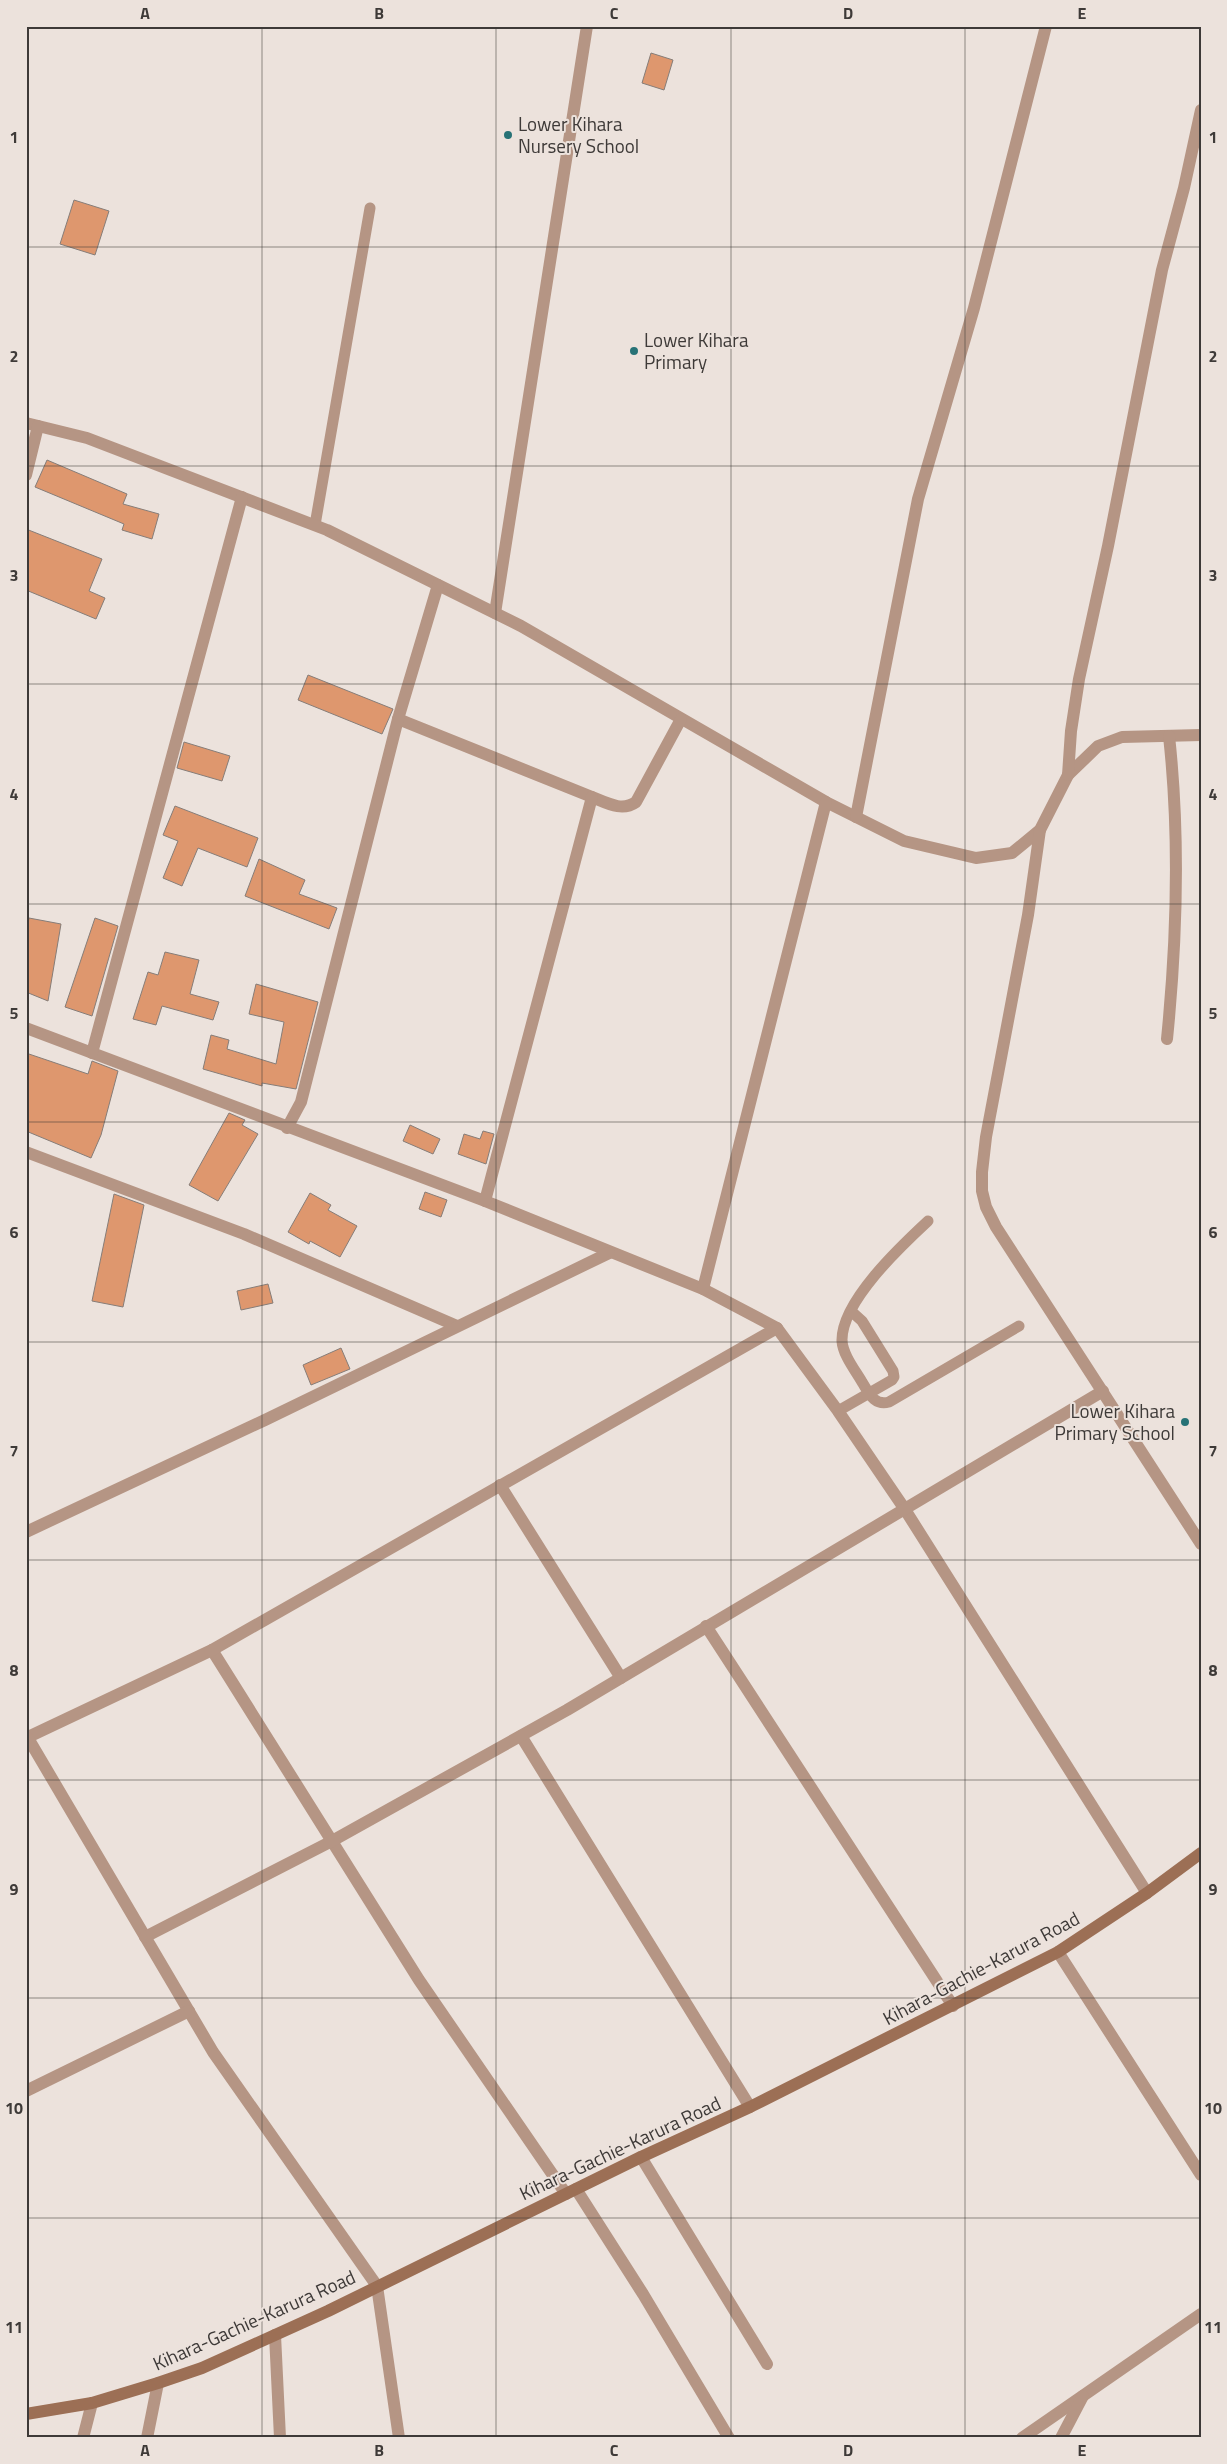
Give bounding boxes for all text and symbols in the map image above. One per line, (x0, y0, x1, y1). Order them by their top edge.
text: A (140, 1, 150, 25)
text: B (374, 1, 384, 25)
text: C (610, 1, 619, 25)
text: D (843, 1, 853, 25)
text: E (1078, 1, 1087, 25)
place label: Lower Kihara Nursery School (518, 109, 639, 160)
text: 1 (10, 125, 18, 149)
text: 1 (1209, 125, 1217, 149)
marker: Lower Kihara Nursery School (502, 129, 514, 141)
place label: Lower Kihara Primary (644, 325, 749, 376)
text: 2 (10, 344, 18, 368)
text: 2 (1209, 344, 1217, 368)
marker: Lower Kihara Primary (628, 345, 640, 357)
text: 3 (10, 563, 18, 587)
text: 3 (1209, 563, 1217, 587)
text: 4 (10, 782, 19, 806)
text: 4 (1209, 782, 1218, 806)
text: 5 (10, 1001, 19, 1025)
text: 5 (1209, 1001, 1218, 1025)
text: 6 (10, 1220, 19, 1244)
text: 6 (1209, 1220, 1218, 1244)
place label: Lower Kihara Primary School (1054, 1396, 1175, 1447)
marker: Lower Kihara Primary School (1179, 1416, 1191, 1428)
text: 7 (10, 1439, 18, 1463)
text: 7 (1209, 1439, 1217, 1463)
text: 8 (10, 1658, 19, 1682)
text: 8 (1209, 1658, 1218, 1682)
text: 9 (10, 1877, 19, 1901)
text: 9 (1209, 1877, 1218, 1901)
street label: Kihara-Gachie-Karura Road (877, 1903, 1084, 2032)
street label: Kihara-Gachie-Karura Road (514, 2088, 725, 2207)
text: 10 (5, 2096, 23, 2120)
text: 10 (1204, 2096, 1222, 2120)
street label: Kihara-Gachie-Karura Road (148, 2262, 360, 2377)
text: 11 (5, 2315, 23, 2339)
text: 11 (1204, 2315, 1222, 2339)
text: A (140, 2438, 150, 2462)
text: B (374, 2438, 384, 2462)
text: C (610, 2438, 619, 2462)
text: D (843, 2438, 853, 2462)
text: E (1078, 2438, 1087, 2462)

